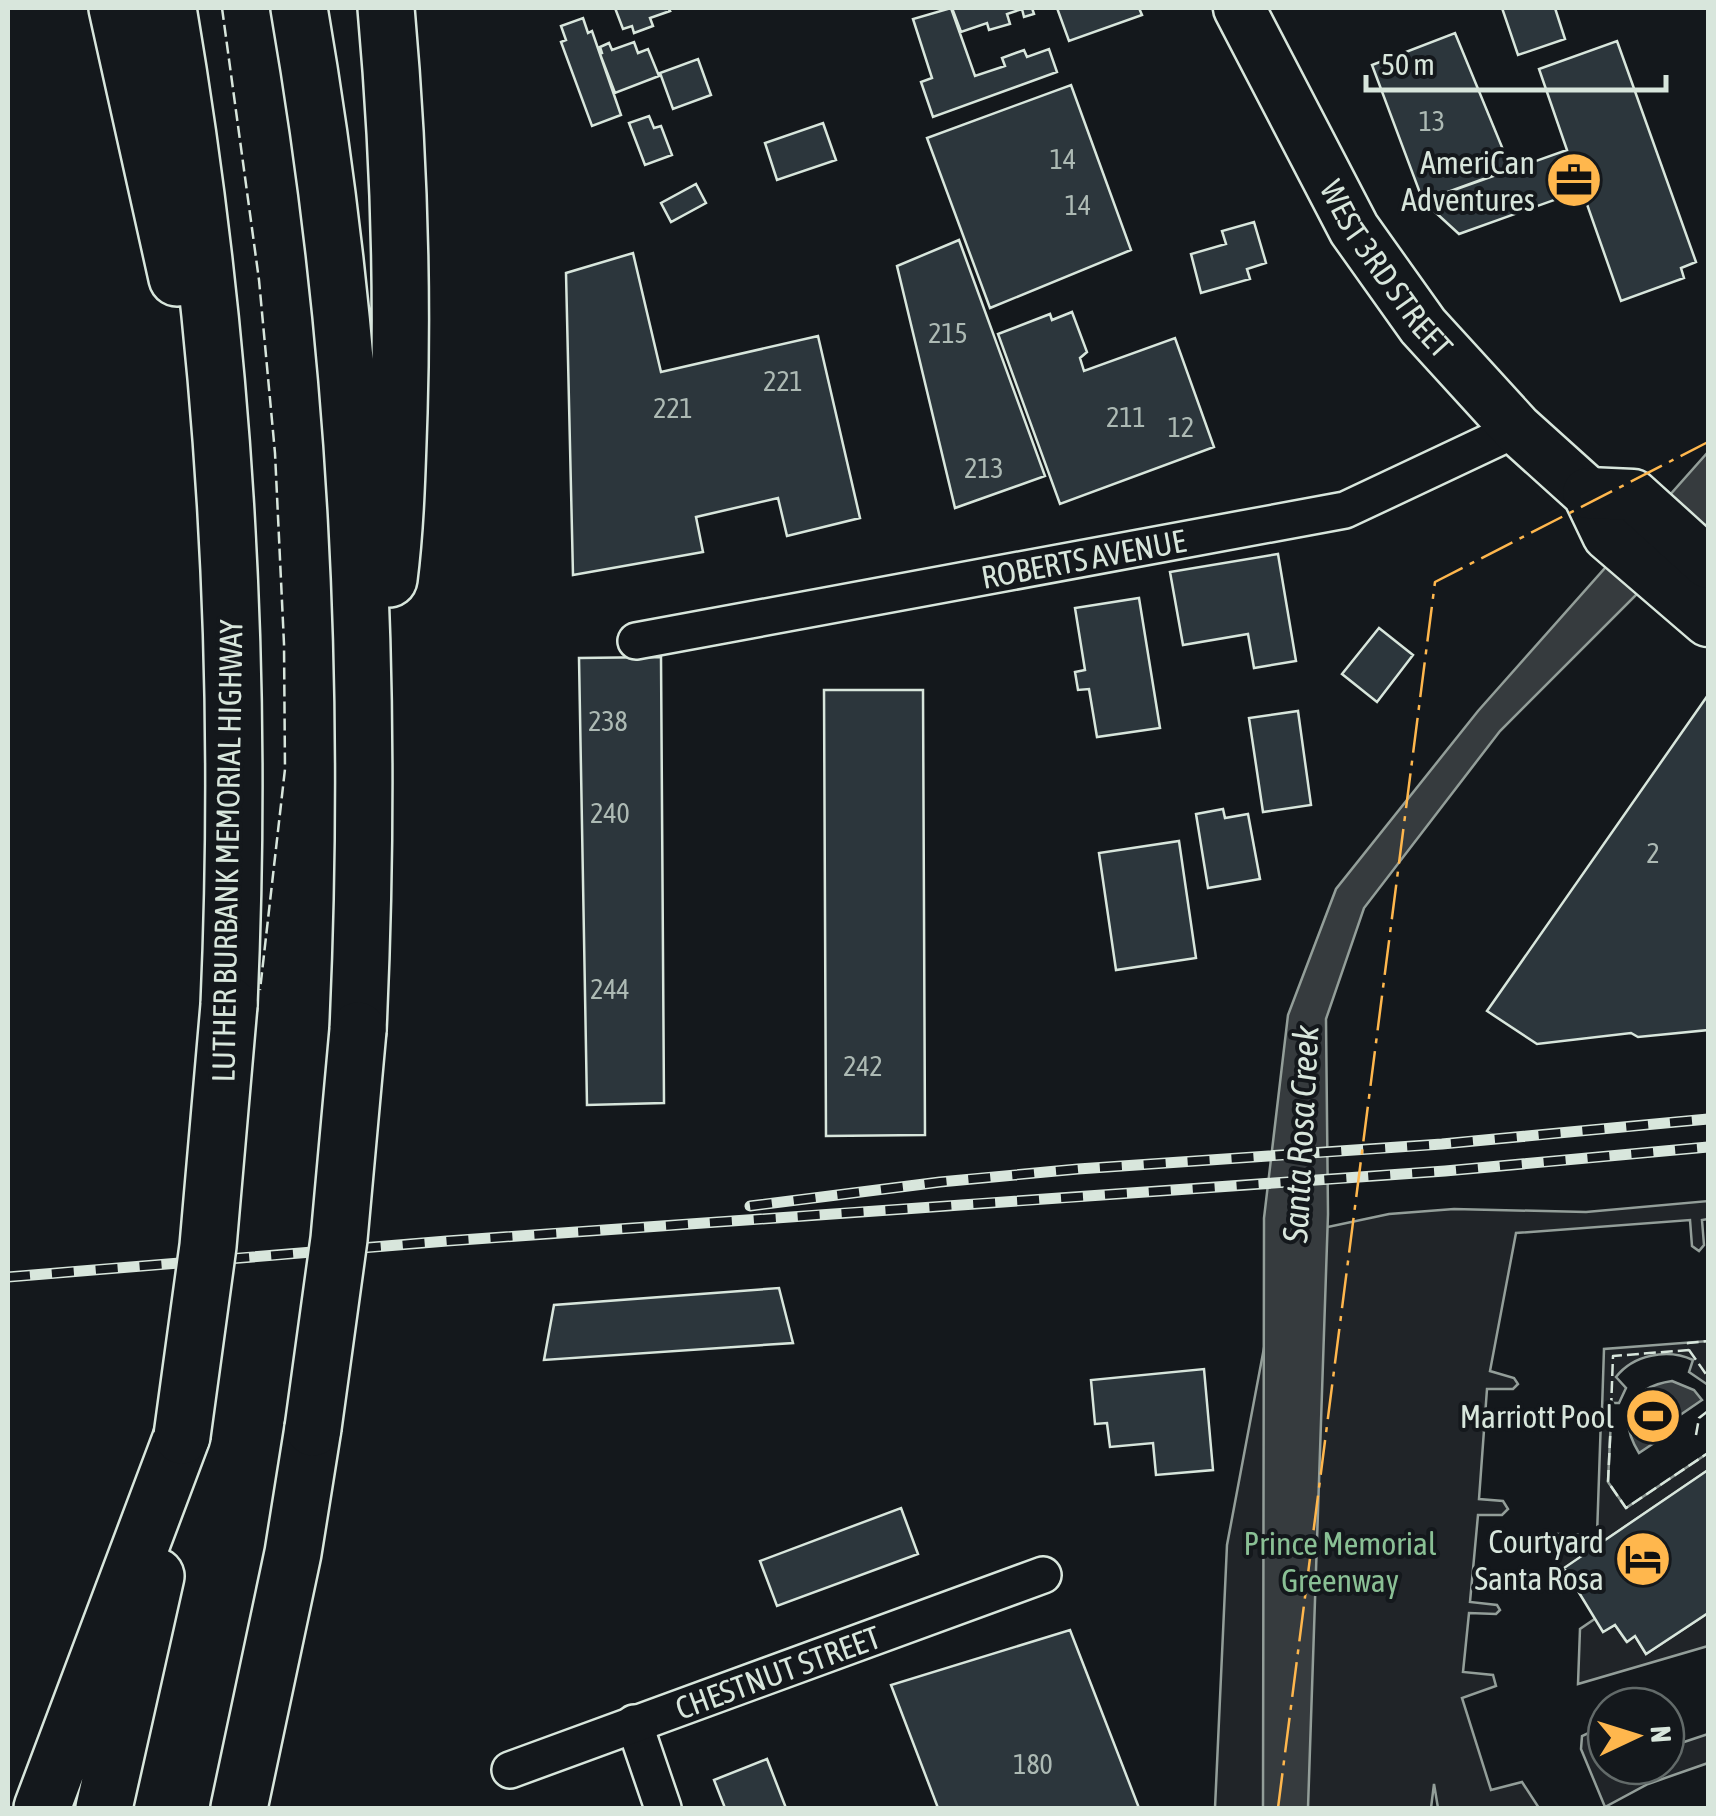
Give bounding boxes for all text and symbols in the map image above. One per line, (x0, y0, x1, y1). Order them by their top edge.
scale bar (1366, 30, 1666, 92)
text: 50 m (1381, 47, 1435, 81)
house number: 13 (1419, 105, 1445, 137)
house number: 14 (1050, 143, 1076, 175)
place label: AmeriCan Adventures (1401, 144, 1535, 218)
office icon: AmeriCan Adventures (1544, 150, 1604, 210)
street label: WEST 3RD STREET (1313, 174, 1460, 365)
house number: 14 (1065, 189, 1091, 221)
house number: 215 (928, 317, 968, 349)
house number: 221 (763, 365, 803, 397)
house number: 221 (653, 392, 693, 424)
house number: 211 (1106, 401, 1146, 433)
house number: 12 (1168, 411, 1194, 443)
house number: 213 (964, 452, 1004, 484)
street label: ROBERTS AVENUE (978, 521, 1189, 595)
street label: LUTHER BURBANK MEMORIAL HIGHWAY (204, 619, 250, 1083)
house number: 238 (588, 705, 628, 737)
house number: 240 (590, 797, 630, 829)
house number: 2 (1646, 837, 1660, 869)
house number: 244 (590, 973, 630, 1005)
water label: Santa Rosa Creek (1274, 1024, 1326, 1245)
house number: 242 (843, 1050, 883, 1082)
sports icon: Marriott Pool (1623, 1386, 1683, 1446)
place label: Marriott Pool (1460, 1398, 1615, 1435)
place label: Courtyard Santa Rosa (1474, 1523, 1604, 1597)
park label: Prince Memorial Greenway (1244, 1525, 1437, 1599)
hotel icon: Courtyard Santa Rosa (1613, 1529, 1673, 1589)
street label: CHESTNUT STREET (670, 1618, 885, 1726)
north arrow (1586, 1686, 1686, 1786)
text: N (1644, 1725, 1677, 1744)
house number: 180 (1013, 1748, 1053, 1780)

